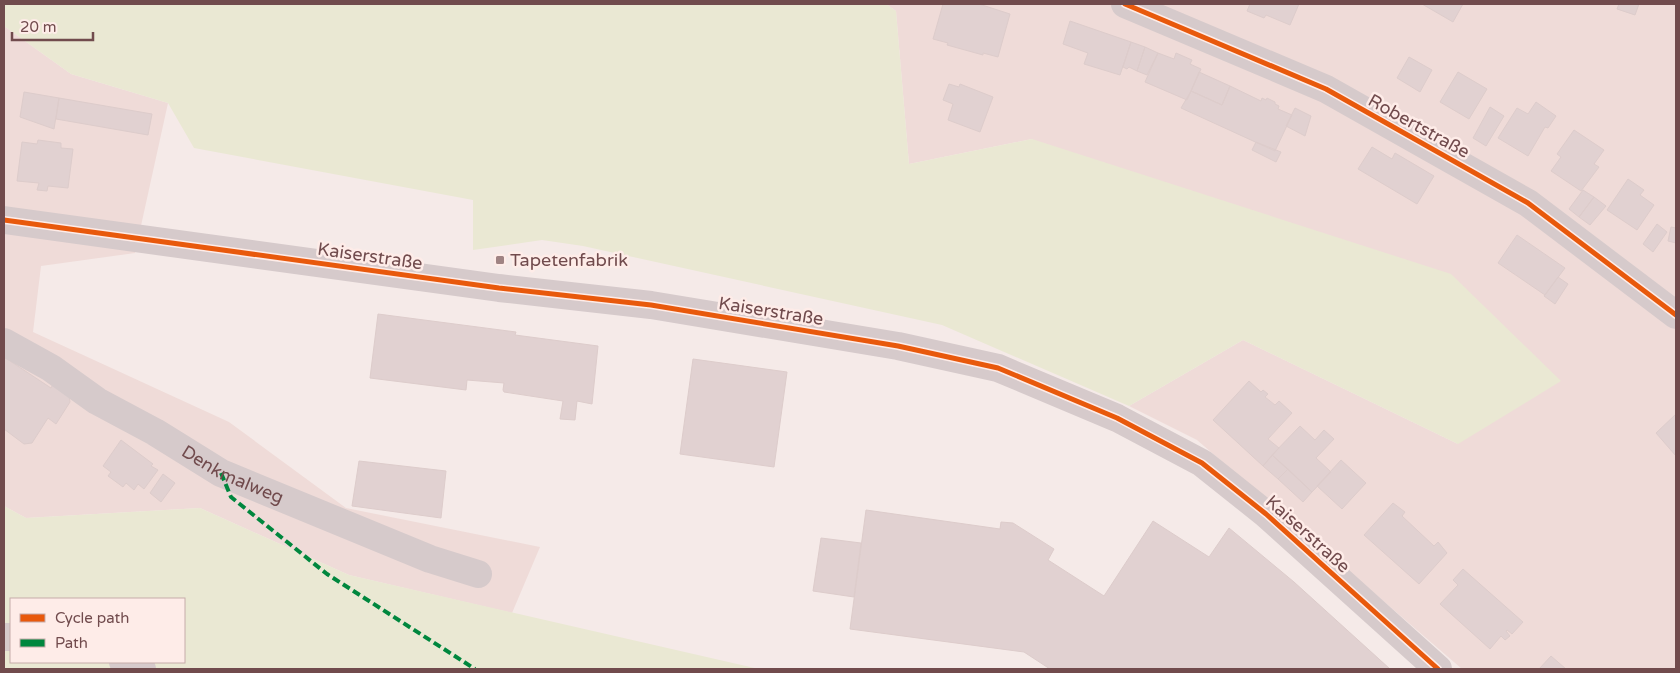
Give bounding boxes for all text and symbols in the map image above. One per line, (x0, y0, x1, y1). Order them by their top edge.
scale bar (12, 10, 94, 42)
text: 20 m (20, 18, 57, 36)
street label: Robertstraße (1364, 89, 1474, 163)
street label: Kaiserstraße (316, 238, 424, 274)
place label: Tapetenfabrik (510, 249, 628, 271)
marker: Tapetenfabrik (494, 254, 506, 266)
street label: Kaiserstraße (717, 292, 825, 330)
street label: Denkmalweg (178, 440, 287, 509)
street label: Kaiserstraße (1261, 490, 1355, 578)
legend (10, 598, 185, 663)
text: Cycle path (55, 609, 129, 627)
text: Path (55, 634, 88, 652)

